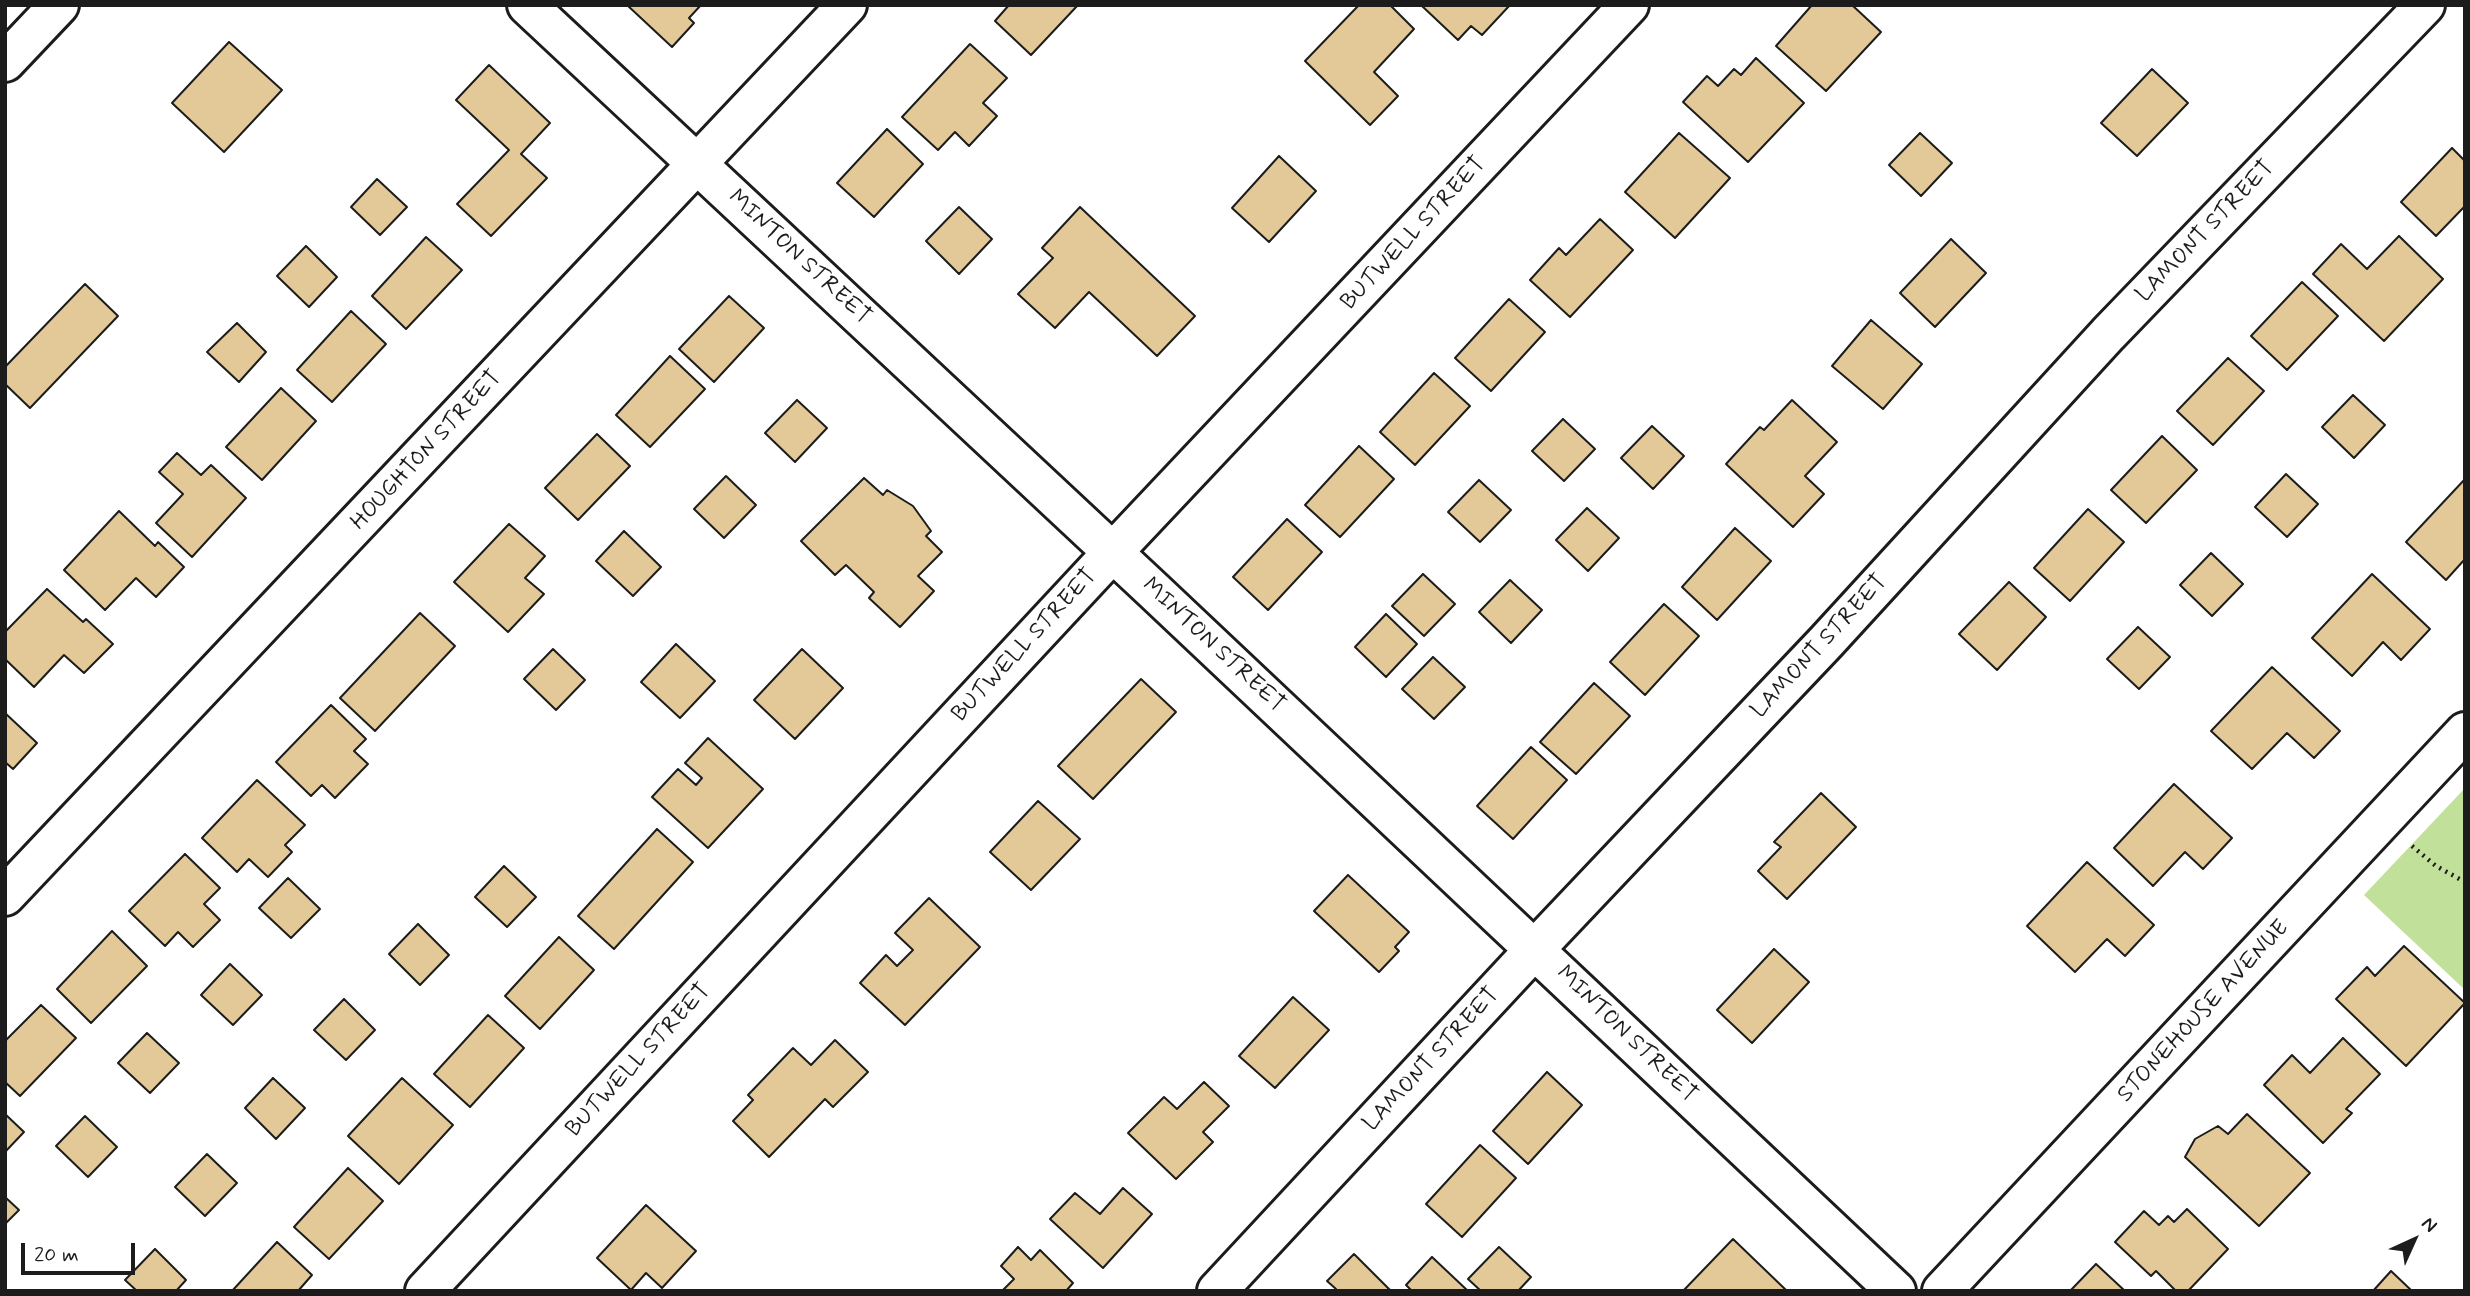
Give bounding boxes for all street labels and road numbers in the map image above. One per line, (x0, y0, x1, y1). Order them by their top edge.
street label: BUTWELL STREET (1336, 152, 1492, 316)
street label: LAMONT STREET (2131, 155, 2281, 309)
street label: MINTON STREET (722, 185, 876, 331)
street label: HOUGHTON STREET (346, 365, 508, 537)
street label: BUTWELL STREET (947, 564, 1103, 728)
street label: LAMONT STREET (1746, 569, 1894, 725)
street label: MINTON STREET (1136, 573, 1290, 719)
street label: STONEHOUSE AVENUE (2112, 915, 2296, 1109)
street label: MINTON STREET (1550, 961, 1702, 1109)
street label: BUTWELL STREET (561, 979, 717, 1143)
street label: LAMONT STREET (1358, 982, 1506, 1138)

